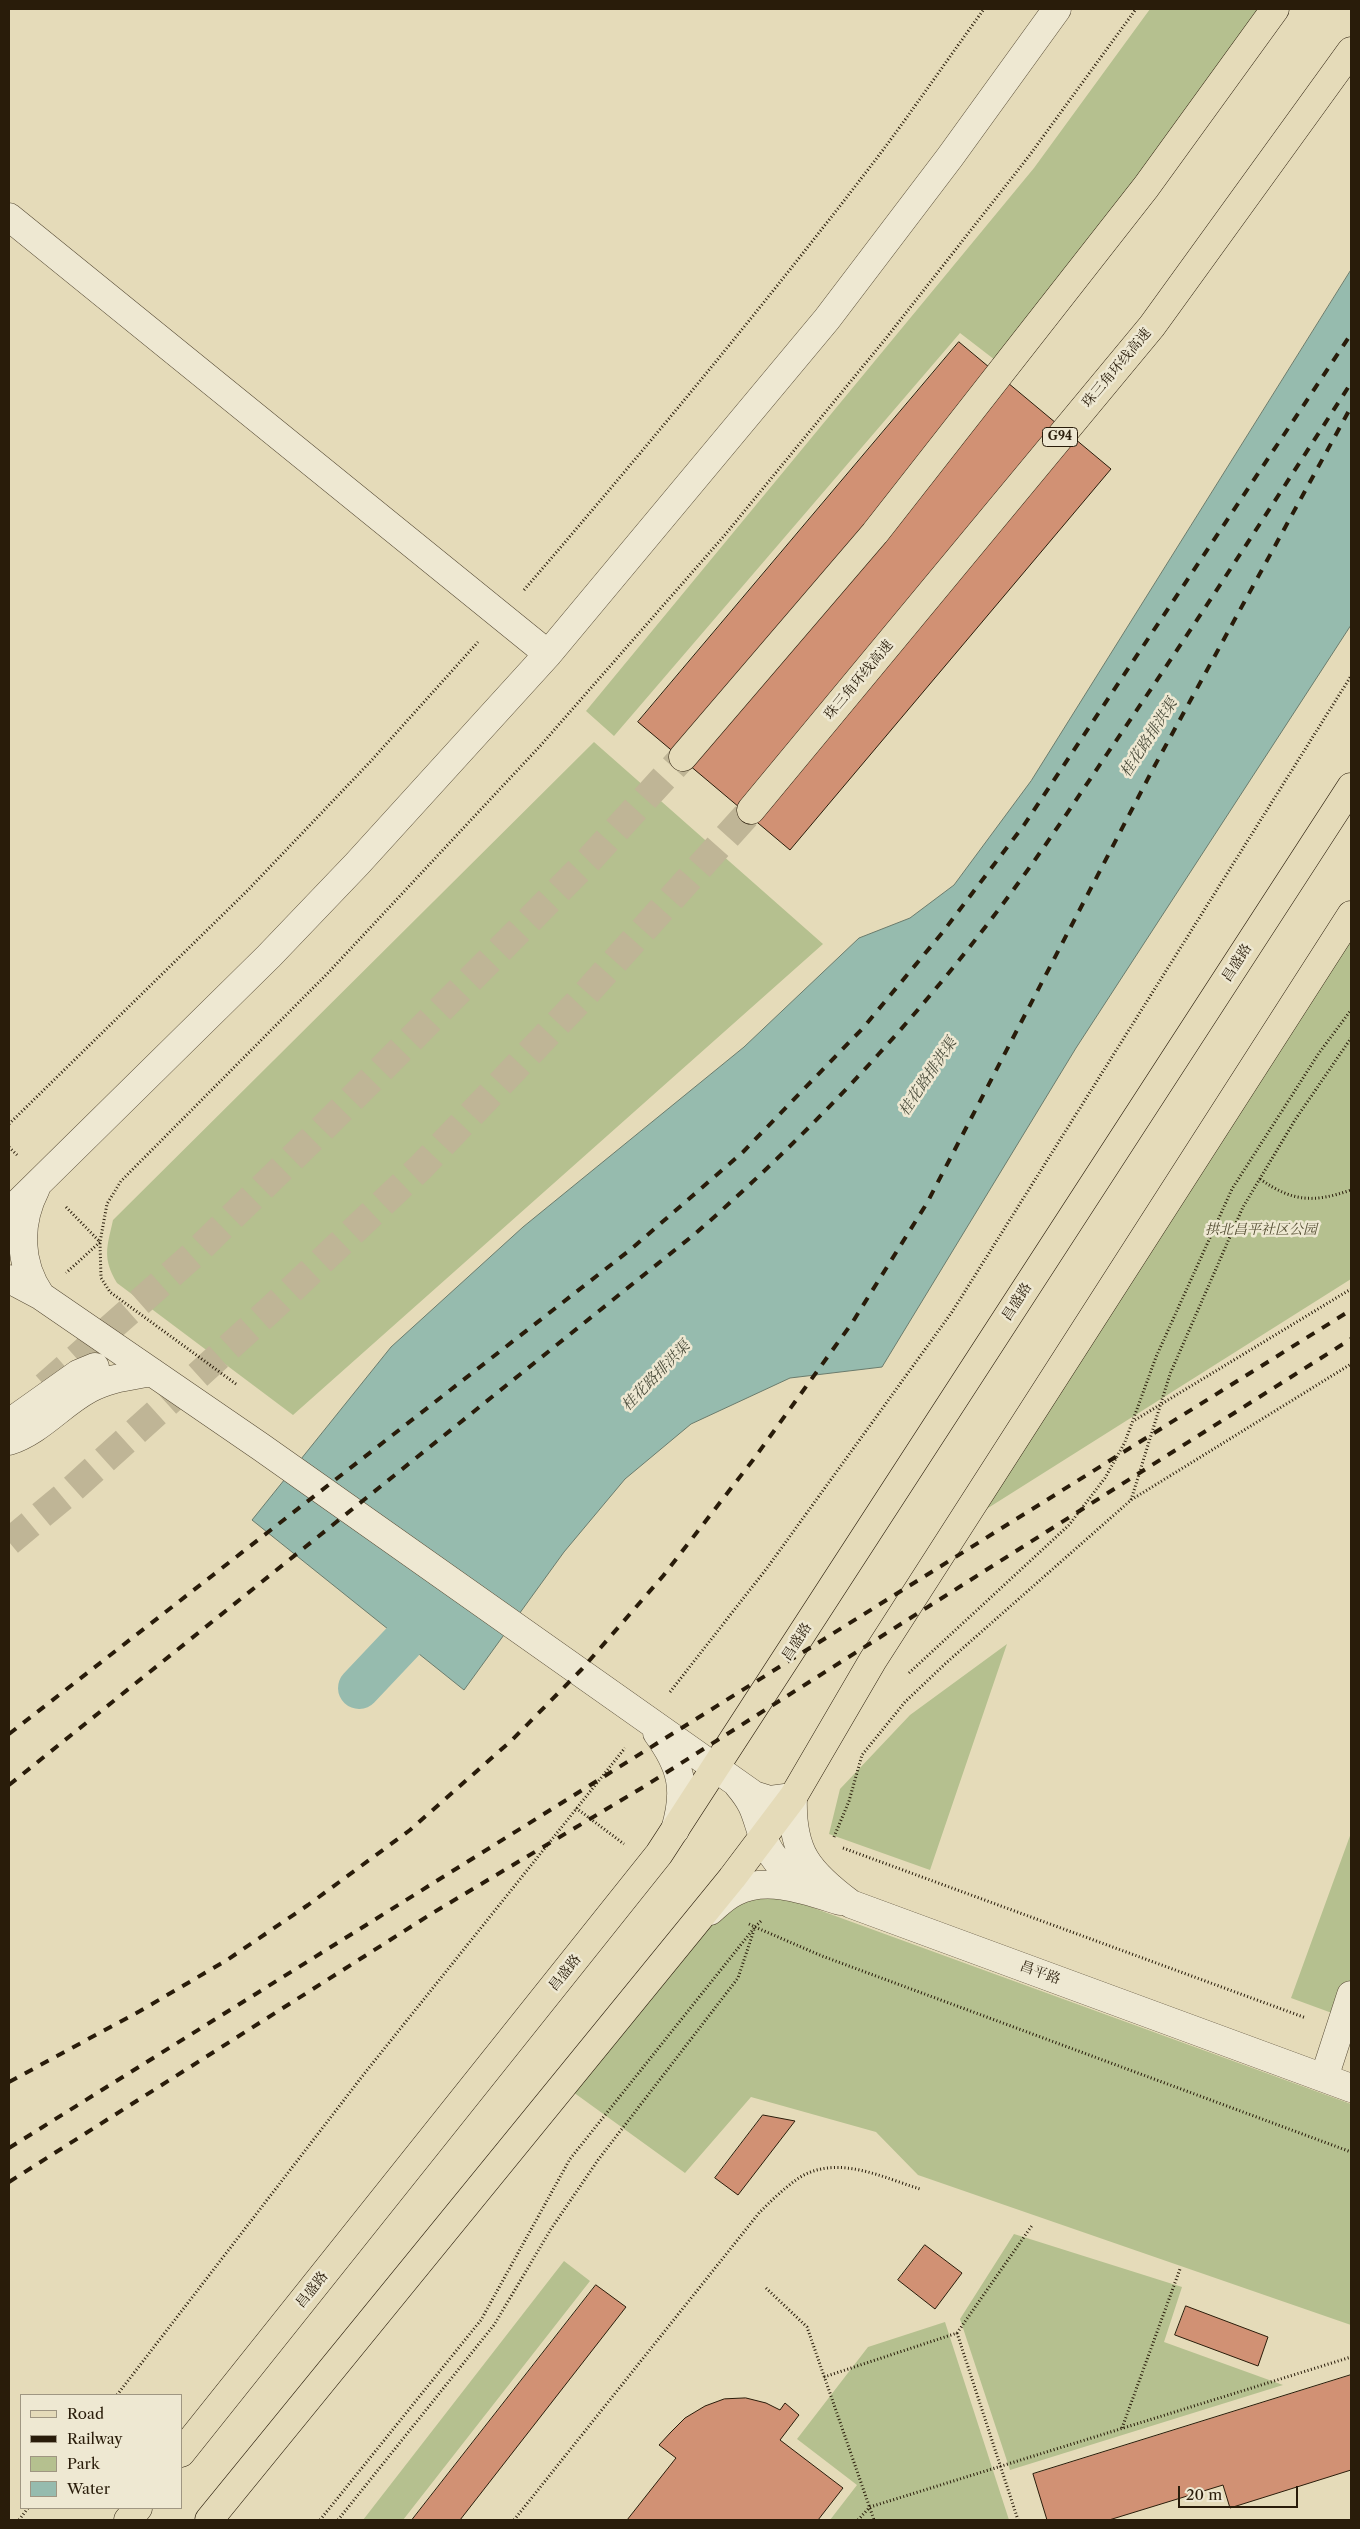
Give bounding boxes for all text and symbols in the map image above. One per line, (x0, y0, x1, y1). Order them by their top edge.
street label: 珠三角环线高速 (1079, 325, 1155, 411)
road number: G94 (1042, 428, 1078, 447)
street label: 珠三角环线高速 (821, 637, 897, 723)
water label: 桂花路排洪渠 (1117, 695, 1181, 781)
street label: 昌盛路 (1219, 941, 1255, 985)
water label: 桂花路排洪渠 (895, 1035, 961, 1119)
park label: 拱北昌平社区公园 (1205, 1222, 1317, 1238)
street label: 昌盛路 (999, 1280, 1035, 1324)
water label: 桂花路排洪渠 (618, 1337, 694, 1415)
street label: 昌盛路 (779, 1620, 815, 1664)
street label: 昌盛路 (545, 1951, 585, 1995)
street label: 昌平路 (1017, 1958, 1063, 1988)
street label: 昌盛路 (292, 2268, 332, 2312)
legend (20, 2394, 182, 2509)
text: Road (67, 2404, 104, 2423)
text: Railway (67, 2429, 123, 2448)
text: Park (67, 2454, 100, 2473)
scale bar (1180, 2476, 1300, 2508)
text: Water (67, 2479, 110, 2498)
text: 20 m (1186, 2485, 1222, 2504)

